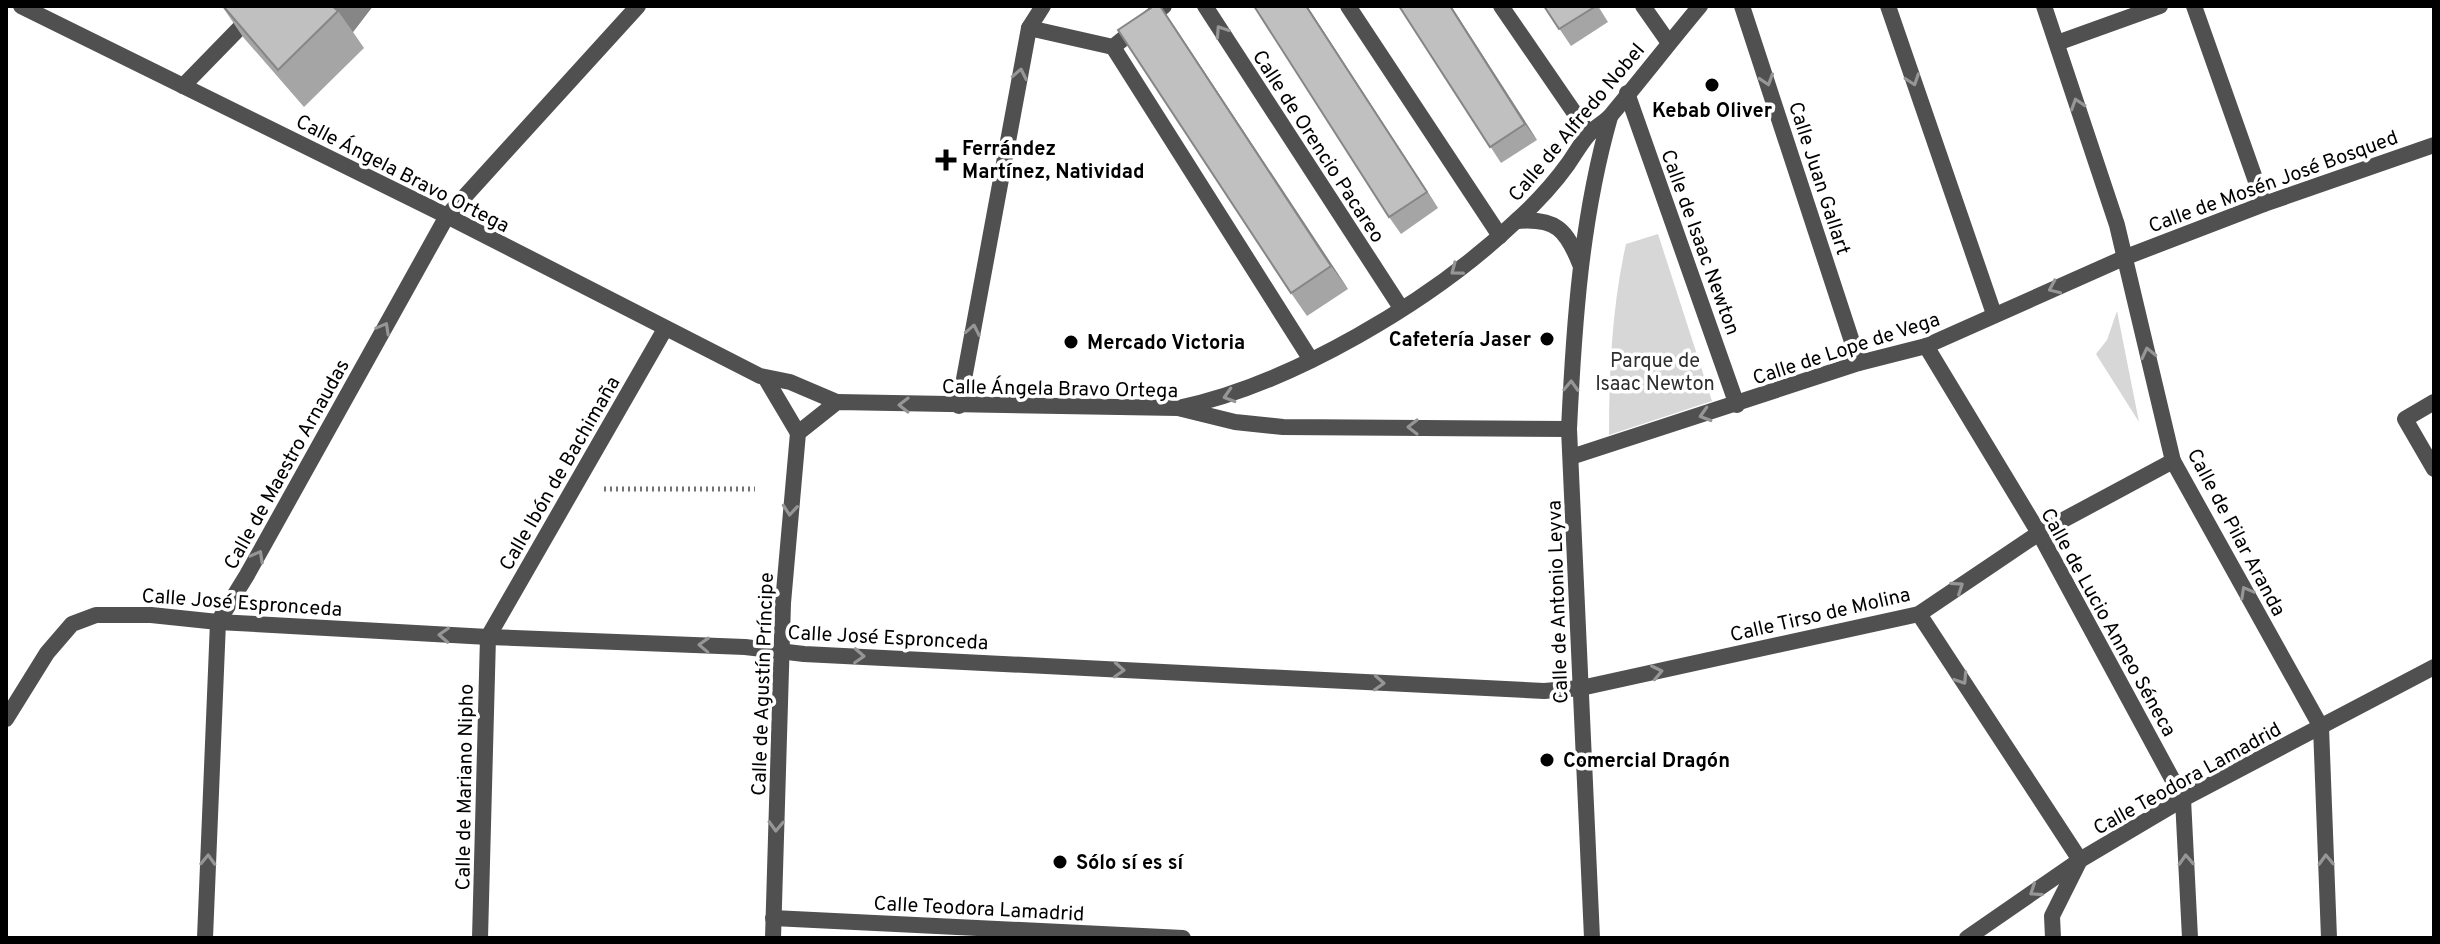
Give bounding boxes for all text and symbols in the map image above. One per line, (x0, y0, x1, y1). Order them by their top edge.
one-way arrow (1216, 26, 1231, 40)
street label: Calle de Alfredo Nobel (1504, 39, 1652, 208)
street label: Calle de Orencio Pacareo (1245, 46, 1389, 248)
one-way arrow (1011, 67, 1028, 81)
one-way arrow (1757, 72, 1773, 86)
one-way arrow (1904, 72, 1920, 86)
marker: Kebab Oliver (1703, 76, 1721, 94)
one-way arrow (2070, 97, 2086, 111)
place label: Kebab Oliver (1652, 99, 1773, 125)
street label: Calle Juan Gallart (1781, 99, 1855, 259)
street label: Calle Ángela Bravo Ortega (291, 108, 514, 240)
street label: Calle de Mosén José Bosqued (2145, 126, 2402, 240)
place label: Ferrández Martínez, Natividad (962, 137, 1145, 186)
street label: Calle de Isaac Newton (1653, 146, 1745, 339)
marker: Ferrández Martínez, Natividad (937, 151, 955, 169)
one-way arrow (1450, 261, 1465, 275)
one-way arrow (2048, 278, 2062, 294)
street label: Calle de Lope de Vega (1750, 307, 1944, 392)
one-way arrow (375, 322, 390, 337)
one-way arrow (963, 323, 980, 336)
place label: Cafetería Jaser (1389, 328, 1532, 354)
marker: Cafetería Jaser (1538, 330, 1556, 348)
place label: Mercado Victoria (1087, 331, 1245, 357)
marker: Mercado Victoria (1062, 333, 1080, 351)
one-way arrow (2140, 347, 2157, 361)
park label: Parque de Isaac Newton (1595, 349, 1715, 398)
street label: Calle de Maestro Arnaudas (219, 355, 356, 575)
street label: Calle Ibón de Bachimaña (494, 372, 627, 576)
street label: Calle Ángela Bravo Ortega (942, 373, 1178, 405)
one-way arrow (1563, 379, 1580, 392)
one-way arrow (1223, 387, 1237, 403)
one-way arrow (897, 396, 910, 414)
one-way arrow (1699, 406, 1713, 422)
one-way arrow (1406, 418, 1419, 436)
street label: Calle de Pilar Aranda (2180, 444, 2291, 621)
street label: Calle de Antonio Leyva (1542, 500, 1576, 704)
one-way arrow (782, 504, 799, 517)
street label: Calle de Lucio Anneo Séneca (2033, 504, 2181, 742)
one-way arrow (248, 550, 264, 564)
street label: Calle de Agustín Príncipe (747, 572, 781, 796)
one-way arrow (1950, 582, 1964, 597)
street label: Calle Tirso de Molina (1728, 583, 1913, 649)
street label: Calle José Espronceda (141, 584, 343, 624)
one-way arrow (2240, 585, 2255, 600)
street label: Calle José Espronceda (787, 621, 989, 657)
one-way arrow (437, 626, 450, 643)
one-way arrow (697, 637, 710, 654)
one-way arrow (853, 647, 866, 664)
one-way arrow (1113, 661, 1126, 678)
one-way arrow (1650, 664, 1663, 681)
one-way arrow (1952, 670, 1967, 685)
one-way arrow (1373, 674, 1386, 691)
street label: Calle de Mariano Nipho (451, 684, 481, 891)
street label: Calle Teodora Lamadrid (2089, 717, 2287, 842)
place label: Comercial Dragón (1563, 749, 1730, 775)
marker: Comercial Dragón (1538, 751, 1556, 769)
one-way arrow (768, 820, 785, 833)
place label: Sólo sí es sí (1076, 851, 1185, 877)
one-way arrow (199, 853, 216, 866)
marker: Sólo sí es sí (1051, 853, 1069, 871)
one-way arrow (2178, 853, 2195, 866)
one-way arrow (2318, 853, 2335, 866)
one-way arrow (2030, 881, 2044, 896)
street label: Calle Teodora Lamadrid (873, 891, 1085, 929)

